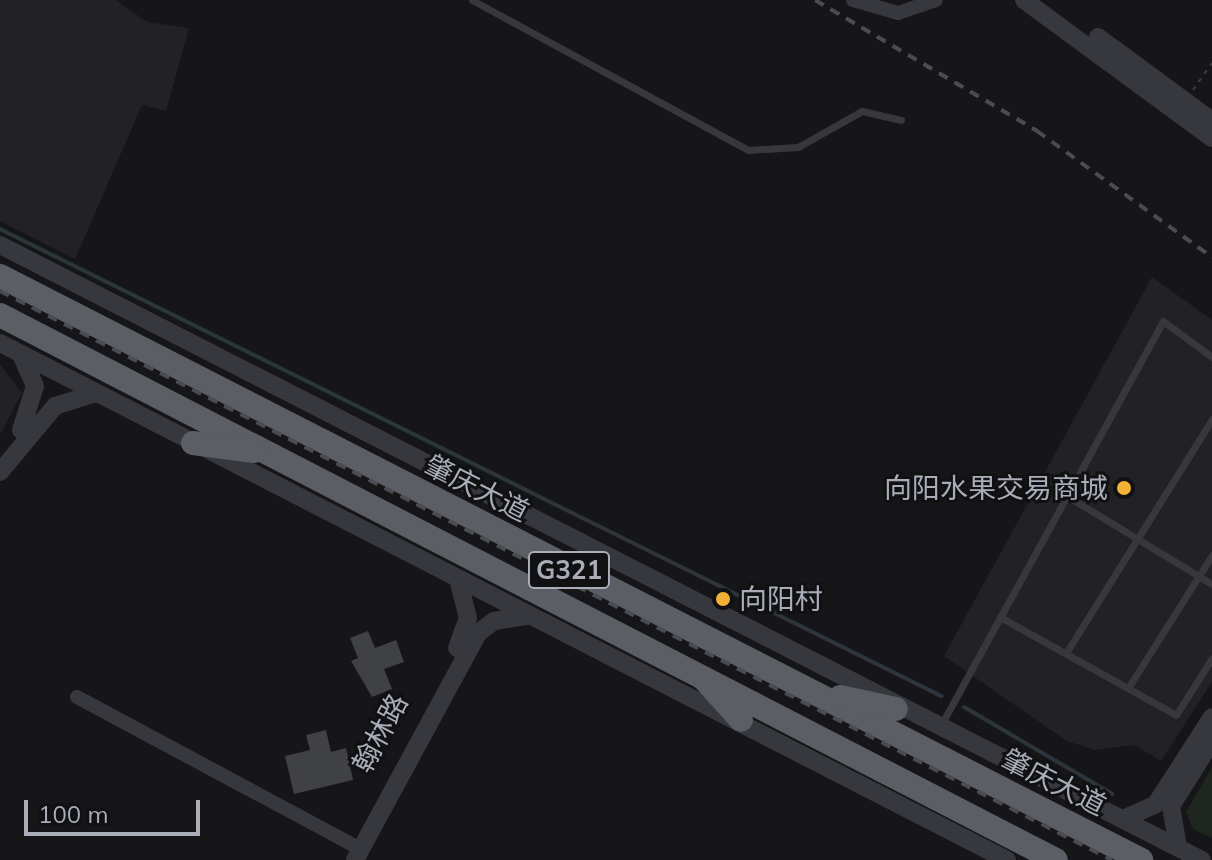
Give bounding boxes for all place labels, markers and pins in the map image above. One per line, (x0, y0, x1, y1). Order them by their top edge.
place label: 向阳水果交易商城 (884, 471, 1108, 505)
marker: 向阳水果交易商城 (1115, 479, 1133, 497)
place label: 向阳村 (739, 582, 823, 616)
marker: 向阳村 (714, 590, 732, 608)

